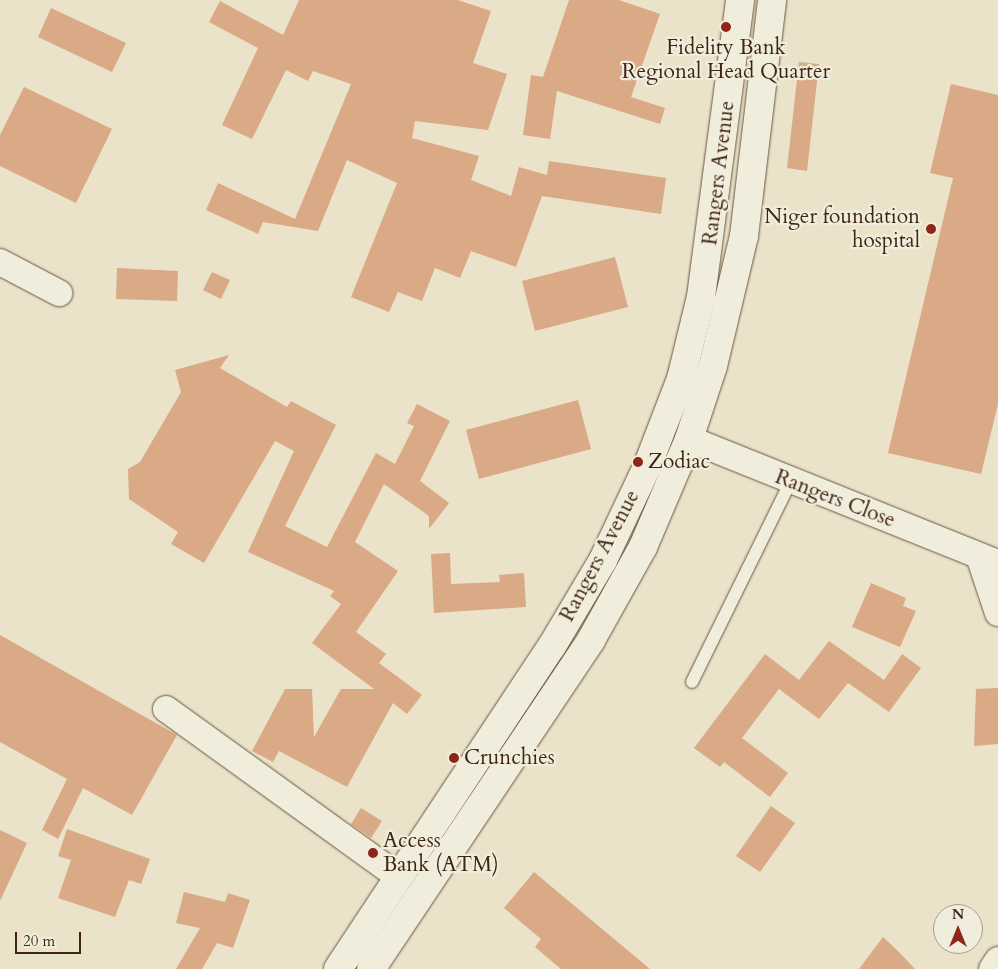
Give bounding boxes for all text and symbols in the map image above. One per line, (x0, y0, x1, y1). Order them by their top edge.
marker: Fidelity Bank Regional Head Quarter (720, 21, 732, 33)
place label: Fidelity Bank Regional Head Quarter (622, 35, 830, 85)
street label: Rangers Avenue (698, 99, 740, 247)
place label: Niger foundation hospital (764, 204, 920, 254)
marker: Niger foundation hospital (924, 222, 938, 236)
place label: Zodiac (648, 449, 710, 475)
marker: Zodiac (632, 456, 644, 468)
street label: Rangers Close (771, 465, 899, 533)
street label: Rangers Avenue (555, 486, 645, 626)
place label: Crunchies (464, 745, 555, 771)
marker: Crunchies (448, 752, 460, 764)
place label: Access Bank (ATM) (383, 828, 499, 878)
marker: Access Bank (ATM) (367, 847, 379, 859)
north arrow (933, 904, 983, 954)
text: N (952, 905, 964, 924)
scale bar (18, 922, 84, 954)
text: 20 m (23, 931, 55, 951)

